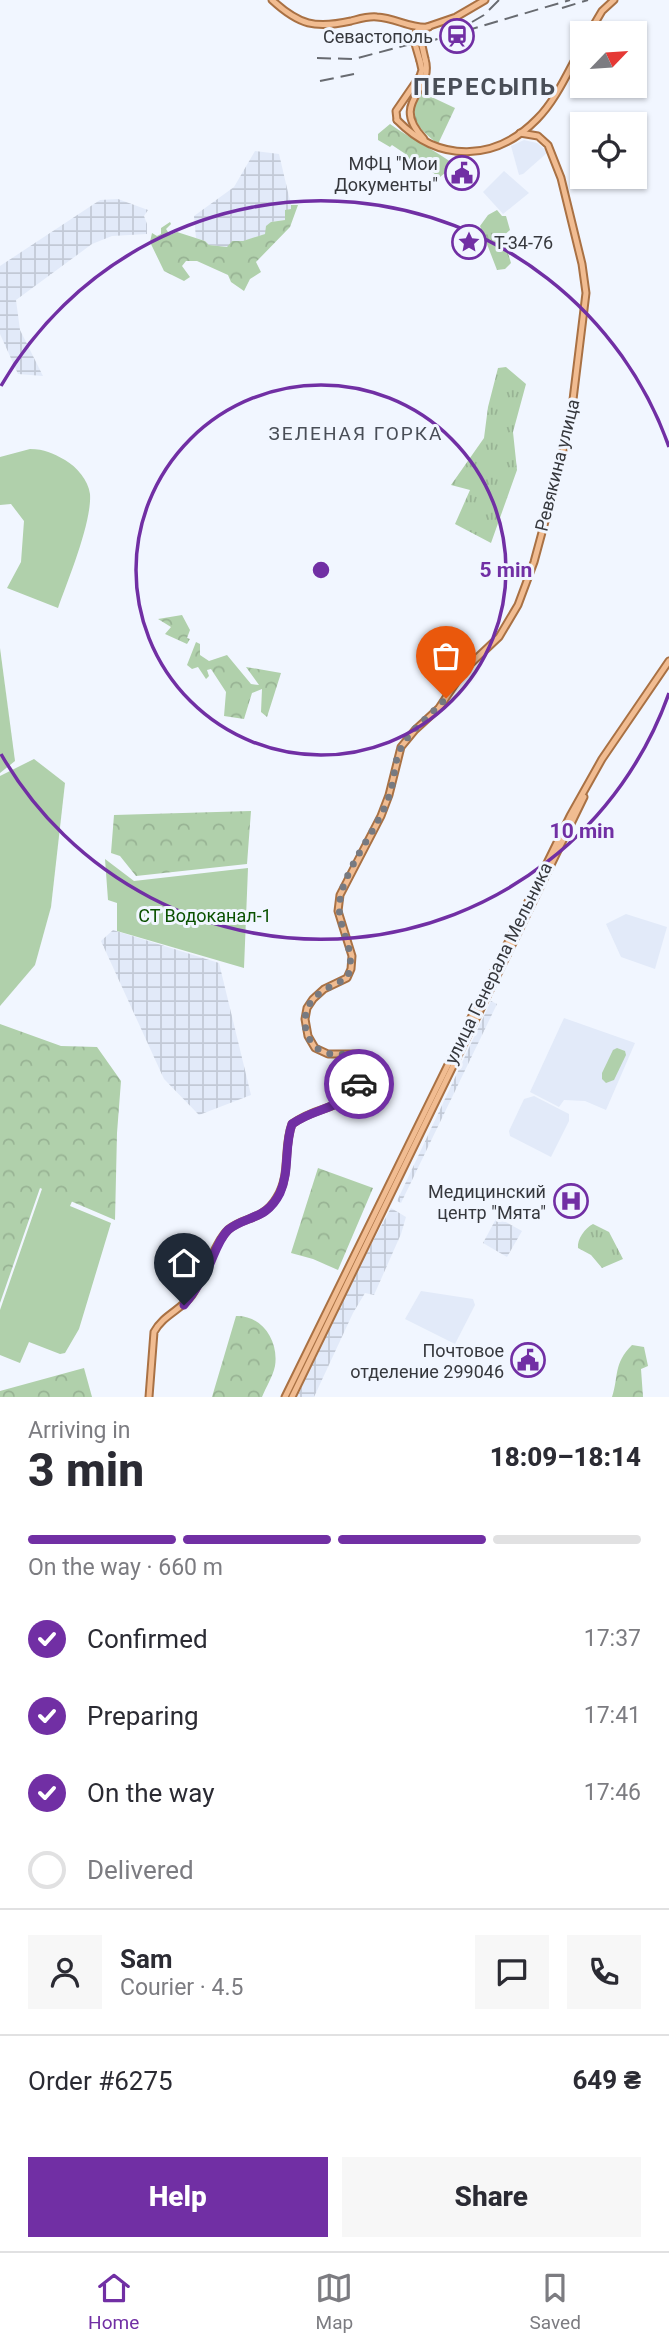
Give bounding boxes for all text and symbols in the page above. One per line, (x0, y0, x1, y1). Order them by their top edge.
station icon: Севастополь (438, 17, 476, 55)
north arrow (570, 21, 648, 98)
map controls (570, 21, 647, 189)
place label: Севастополь (323, 26, 433, 47)
district label: ПЕРЕСЫПЬ (413, 73, 557, 101)
button: locate (570, 112, 647, 189)
place label: МФЦ "Мои Документы" (334, 153, 438, 195)
public building icon: МФЦ "Мои Документы" (443, 154, 481, 192)
place icon: Т-34-76 (450, 223, 488, 261)
place label: Т-34-76 (494, 232, 553, 253)
street label: Ревякина улица (530, 397, 584, 533)
district label: ЗЕЛЕНАЯ ГОРКА (269, 422, 443, 445)
centre of rings (309, 558, 333, 582)
text: 5 min (480, 558, 532, 582)
pin (416, 626, 476, 698)
icon: bag (427, 637, 465, 675)
text: 10 min (550, 819, 614, 843)
street label: улица Генерала Мельника (440, 859, 556, 1067)
park label: СТ Водоканал-1 (138, 905, 272, 926)
courier (324, 1049, 394, 1119)
icon: car (340, 1065, 378, 1103)
place label: Медицинский центр "Мята" (428, 1181, 546, 1223)
hospital icon: Медицинский центр "Мята" (552, 1182, 590, 1220)
pin (154, 1233, 214, 1305)
icon: home (165, 1244, 203, 1282)
place label: Почтовое отделение 299046 (350, 1340, 504, 1382)
public building icon: Почтовое отделение 299046 (509, 1341, 547, 1379)
text: Arriving in (28, 1417, 131, 1444)
text: 18:09–18:14 (490, 1442, 641, 1472)
text: 3 min (28, 1443, 144, 1497)
text: On the way · 660 m (28, 1554, 223, 1581)
icon: check (28, 1620, 66, 1658)
text: Confirmed (87, 1624, 208, 1654)
text: 17:37 (584, 1625, 641, 1652)
icon: check (28, 1697, 66, 1735)
text: Preparing (87, 1701, 199, 1731)
text: 17:41 (584, 1702, 641, 1729)
icon: check (28, 1774, 66, 1812)
text: On the way (87, 1778, 215, 1808)
text: 17:46 (584, 1779, 641, 1806)
text: Delivered (87, 1855, 194, 1885)
button: person (28, 1935, 102, 2009)
button: chat (475, 1935, 549, 2009)
button: phone (567, 1935, 641, 2009)
text: Sam (120, 1944, 172, 1974)
text: Courier · 4.5 (120, 1974, 243, 2001)
text: 649 ₴ (572, 2065, 641, 2095)
text: Order #6275 (28, 2066, 173, 2096)
button: Help (28, 2157, 328, 2237)
button: Share (342, 2157, 641, 2237)
tab: Home (88, 2269, 139, 2334)
tab: Map (315, 2269, 353, 2334)
tab: Saved (530, 2269, 581, 2334)

